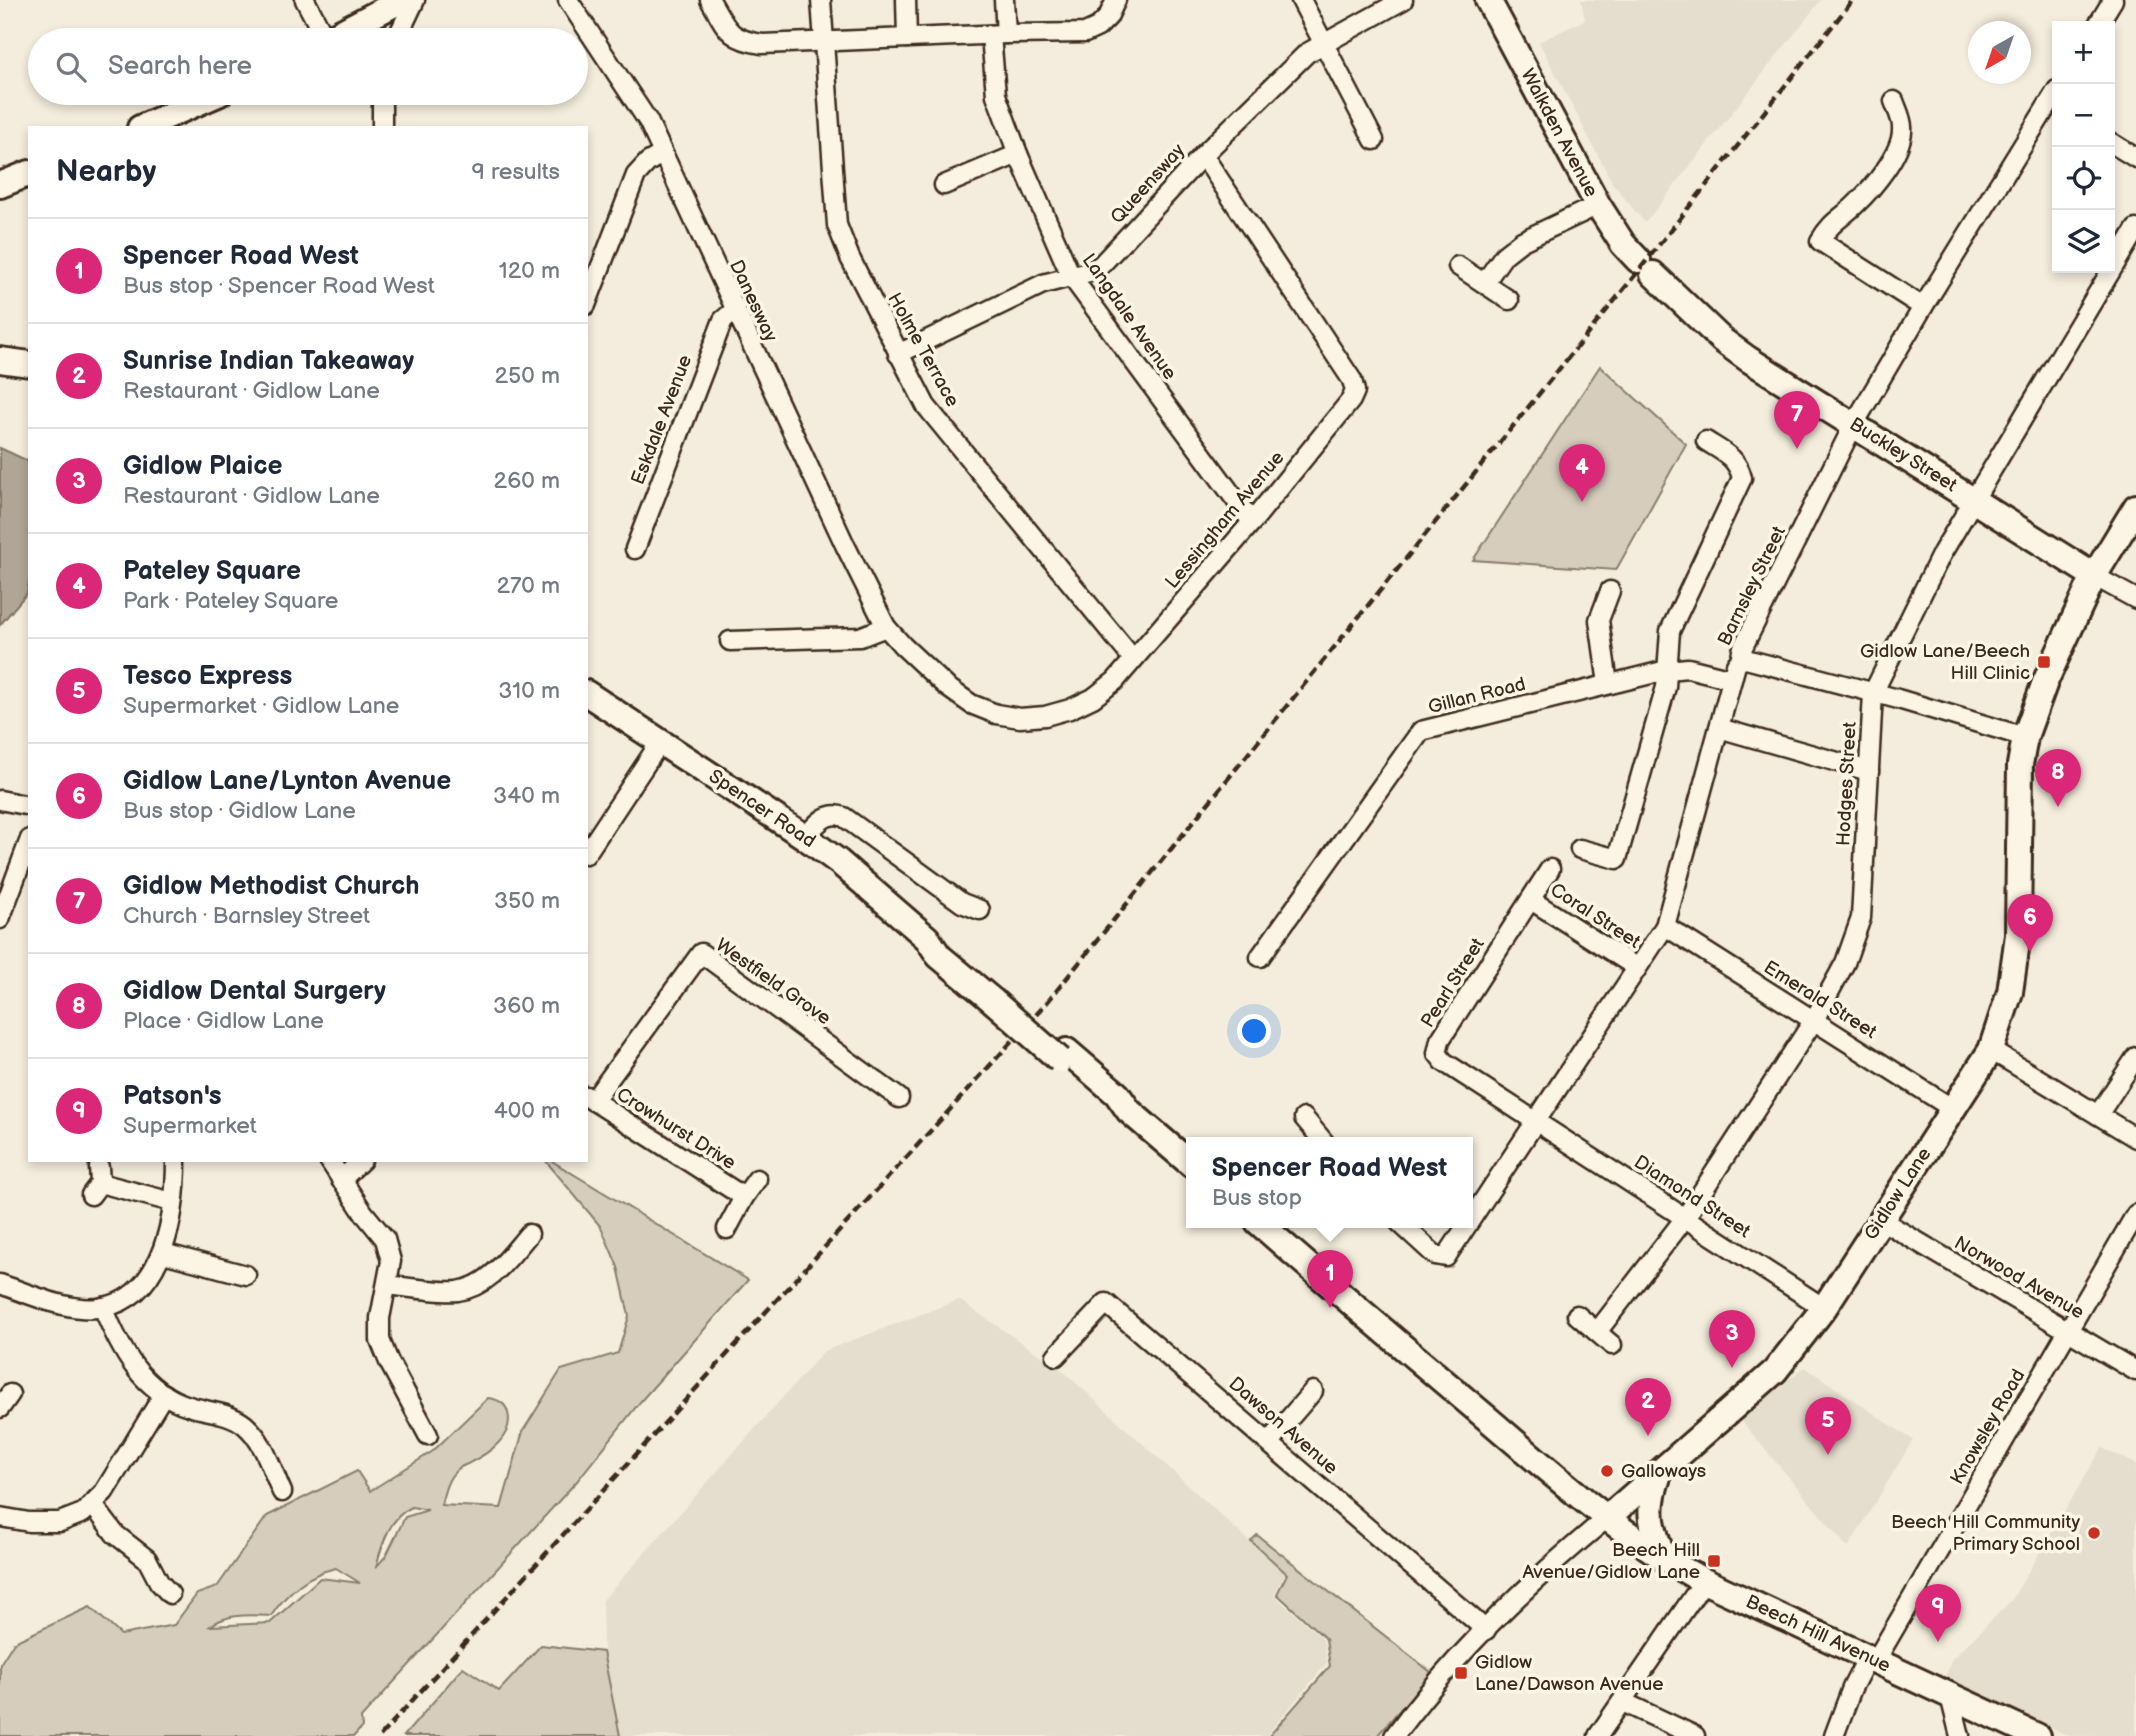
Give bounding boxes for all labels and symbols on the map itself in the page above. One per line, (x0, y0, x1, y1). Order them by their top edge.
north arrow (1968, 21, 2031, 84)
street label: Walkden Avenue (1516, 65, 1602, 201)
street label: Queensway (1106, 139, 1190, 229)
street label: Langdale Avenue (1077, 249, 1181, 385)
street label: Danesway (724, 256, 782, 346)
street label: Holme Terrace (882, 289, 964, 411)
street label: Eskdale Avenue (627, 352, 697, 488)
pin: 7 (1774, 391, 1820, 449)
street label: Buckley Street (1845, 413, 1961, 497)
pin: 4 (1559, 444, 1605, 502)
street label: Lessingham Avenue (1161, 447, 1289, 593)
street label: Barnsley Street (1713, 522, 1791, 650)
place label: Gidlow Lane/Beech Hill Clinic (1860, 640, 2030, 685)
marker: Gidlow Lane/Beech Hill Clinic (2036, 654, 2052, 670)
street label: Gillan Road (1426, 673, 1528, 719)
street label: Hodges Street (1832, 721, 1862, 847)
pin: 8 (2035, 749, 2081, 807)
street label: Spencer Road (704, 765, 820, 853)
street label: Coral Street (1546, 878, 1644, 954)
pin: 6 (2007, 894, 2053, 952)
street label: Westfield Grove (711, 934, 835, 1030)
street label: Pearl Street (1416, 934, 1490, 1032)
street label: Emerald Street (1759, 956, 1881, 1044)
your location (1237, 1014, 1271, 1048)
street label: Crowhurst Drive (612, 1083, 740, 1175)
street label: Gidlow Lane (1860, 1144, 1936, 1244)
street label: Diamond Street (1630, 1151, 1755, 1243)
street label: Norwood Avenue (1950, 1232, 2088, 1324)
pin: 1 (1307, 1250, 1353, 1308)
pin: 3 (1709, 1310, 1755, 1368)
street label: Knowsley Road (1946, 1365, 2030, 1489)
street label: Dawson Avenue (1224, 1372, 1342, 1480)
pin: 2 (1625, 1378, 1671, 1436)
pin: 5 (1805, 1397, 1851, 1455)
place label: Galloways (1621, 1460, 1706, 1483)
marker: Galloways (1599, 1463, 1615, 1479)
place label: Beech Hill Community Primary School (1891, 1511, 2080, 1556)
marker: Beech Hill Community Primary School (2086, 1525, 2102, 1541)
place label: Beech Hill Avenue/Gidlow Lane (1523, 1539, 1700, 1584)
marker: Beech Hill Avenue/Gidlow Lane (1706, 1553, 1722, 1569)
pin: 9 (1915, 1584, 1961, 1642)
street label: Beech Hill Avenue (1742, 1590, 1894, 1678)
place label: Gidlow Lane/Dawson Avenue (1475, 1651, 1664, 1696)
marker: Gidlow Lane/Dawson Avenue (1453, 1665, 1469, 1681)

